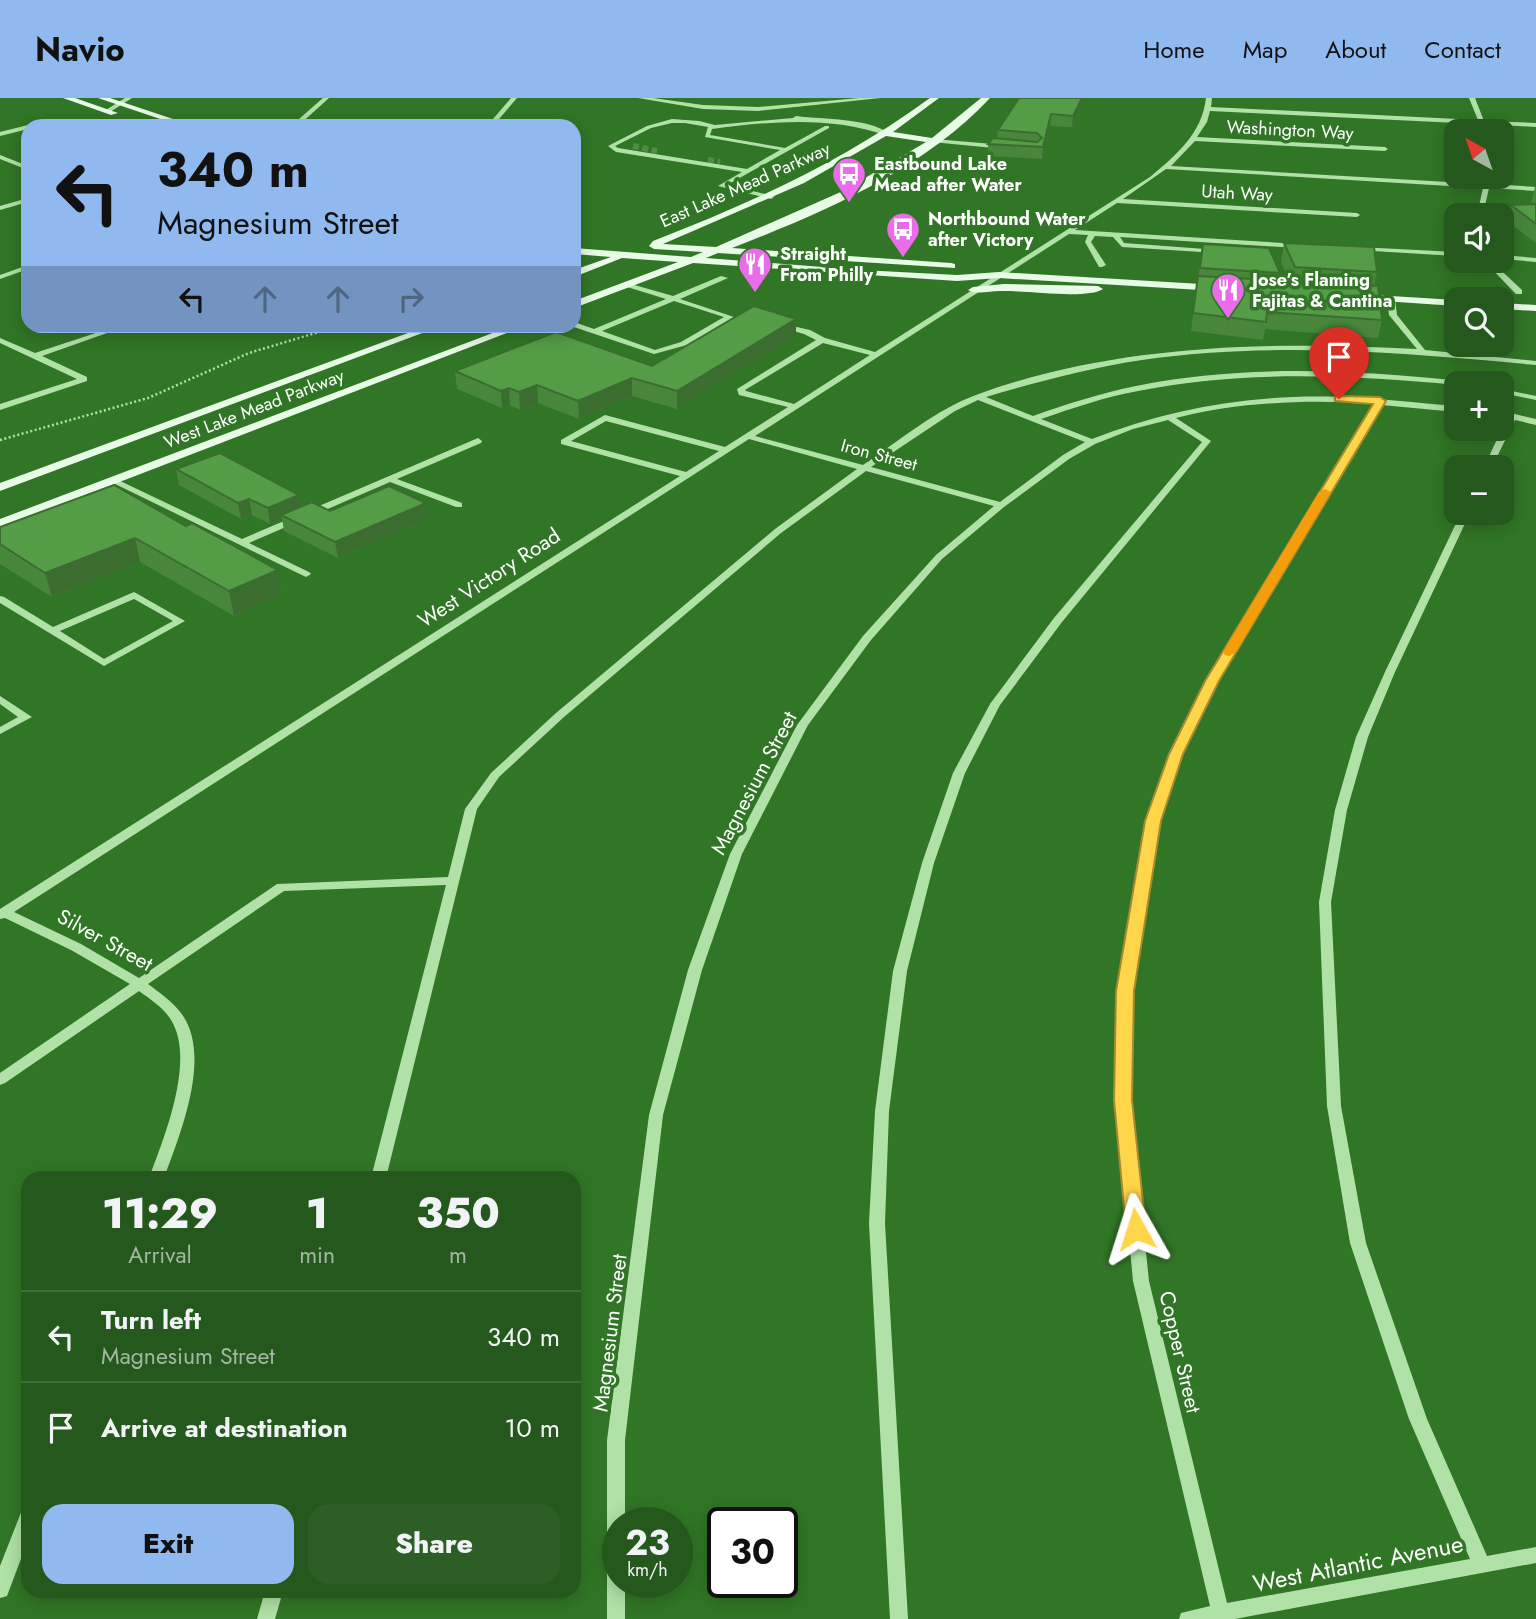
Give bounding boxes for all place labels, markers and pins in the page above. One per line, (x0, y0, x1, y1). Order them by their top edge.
place label: Eastbound Lake Mead after Water (874, 151, 1022, 198)
bus stop icon: Eastbound Lake Mead after Water (830, 155, 868, 204)
place label: Northbound Water after Victory (928, 206, 1086, 253)
bus stop icon: Northbound Water after Victory (884, 210, 922, 259)
place label: Straight From Philly (780, 241, 874, 288)
restaurant icon: Straight From Philly (736, 245, 774, 294)
place label: Jose’s Flaming Fajitas & Cantina (1249, 267, 1392, 314)
restaurant icon: Jose’s Flaming Fajitas & Cantina (1209, 271, 1247, 320)
pin (1309, 327, 1369, 399)

